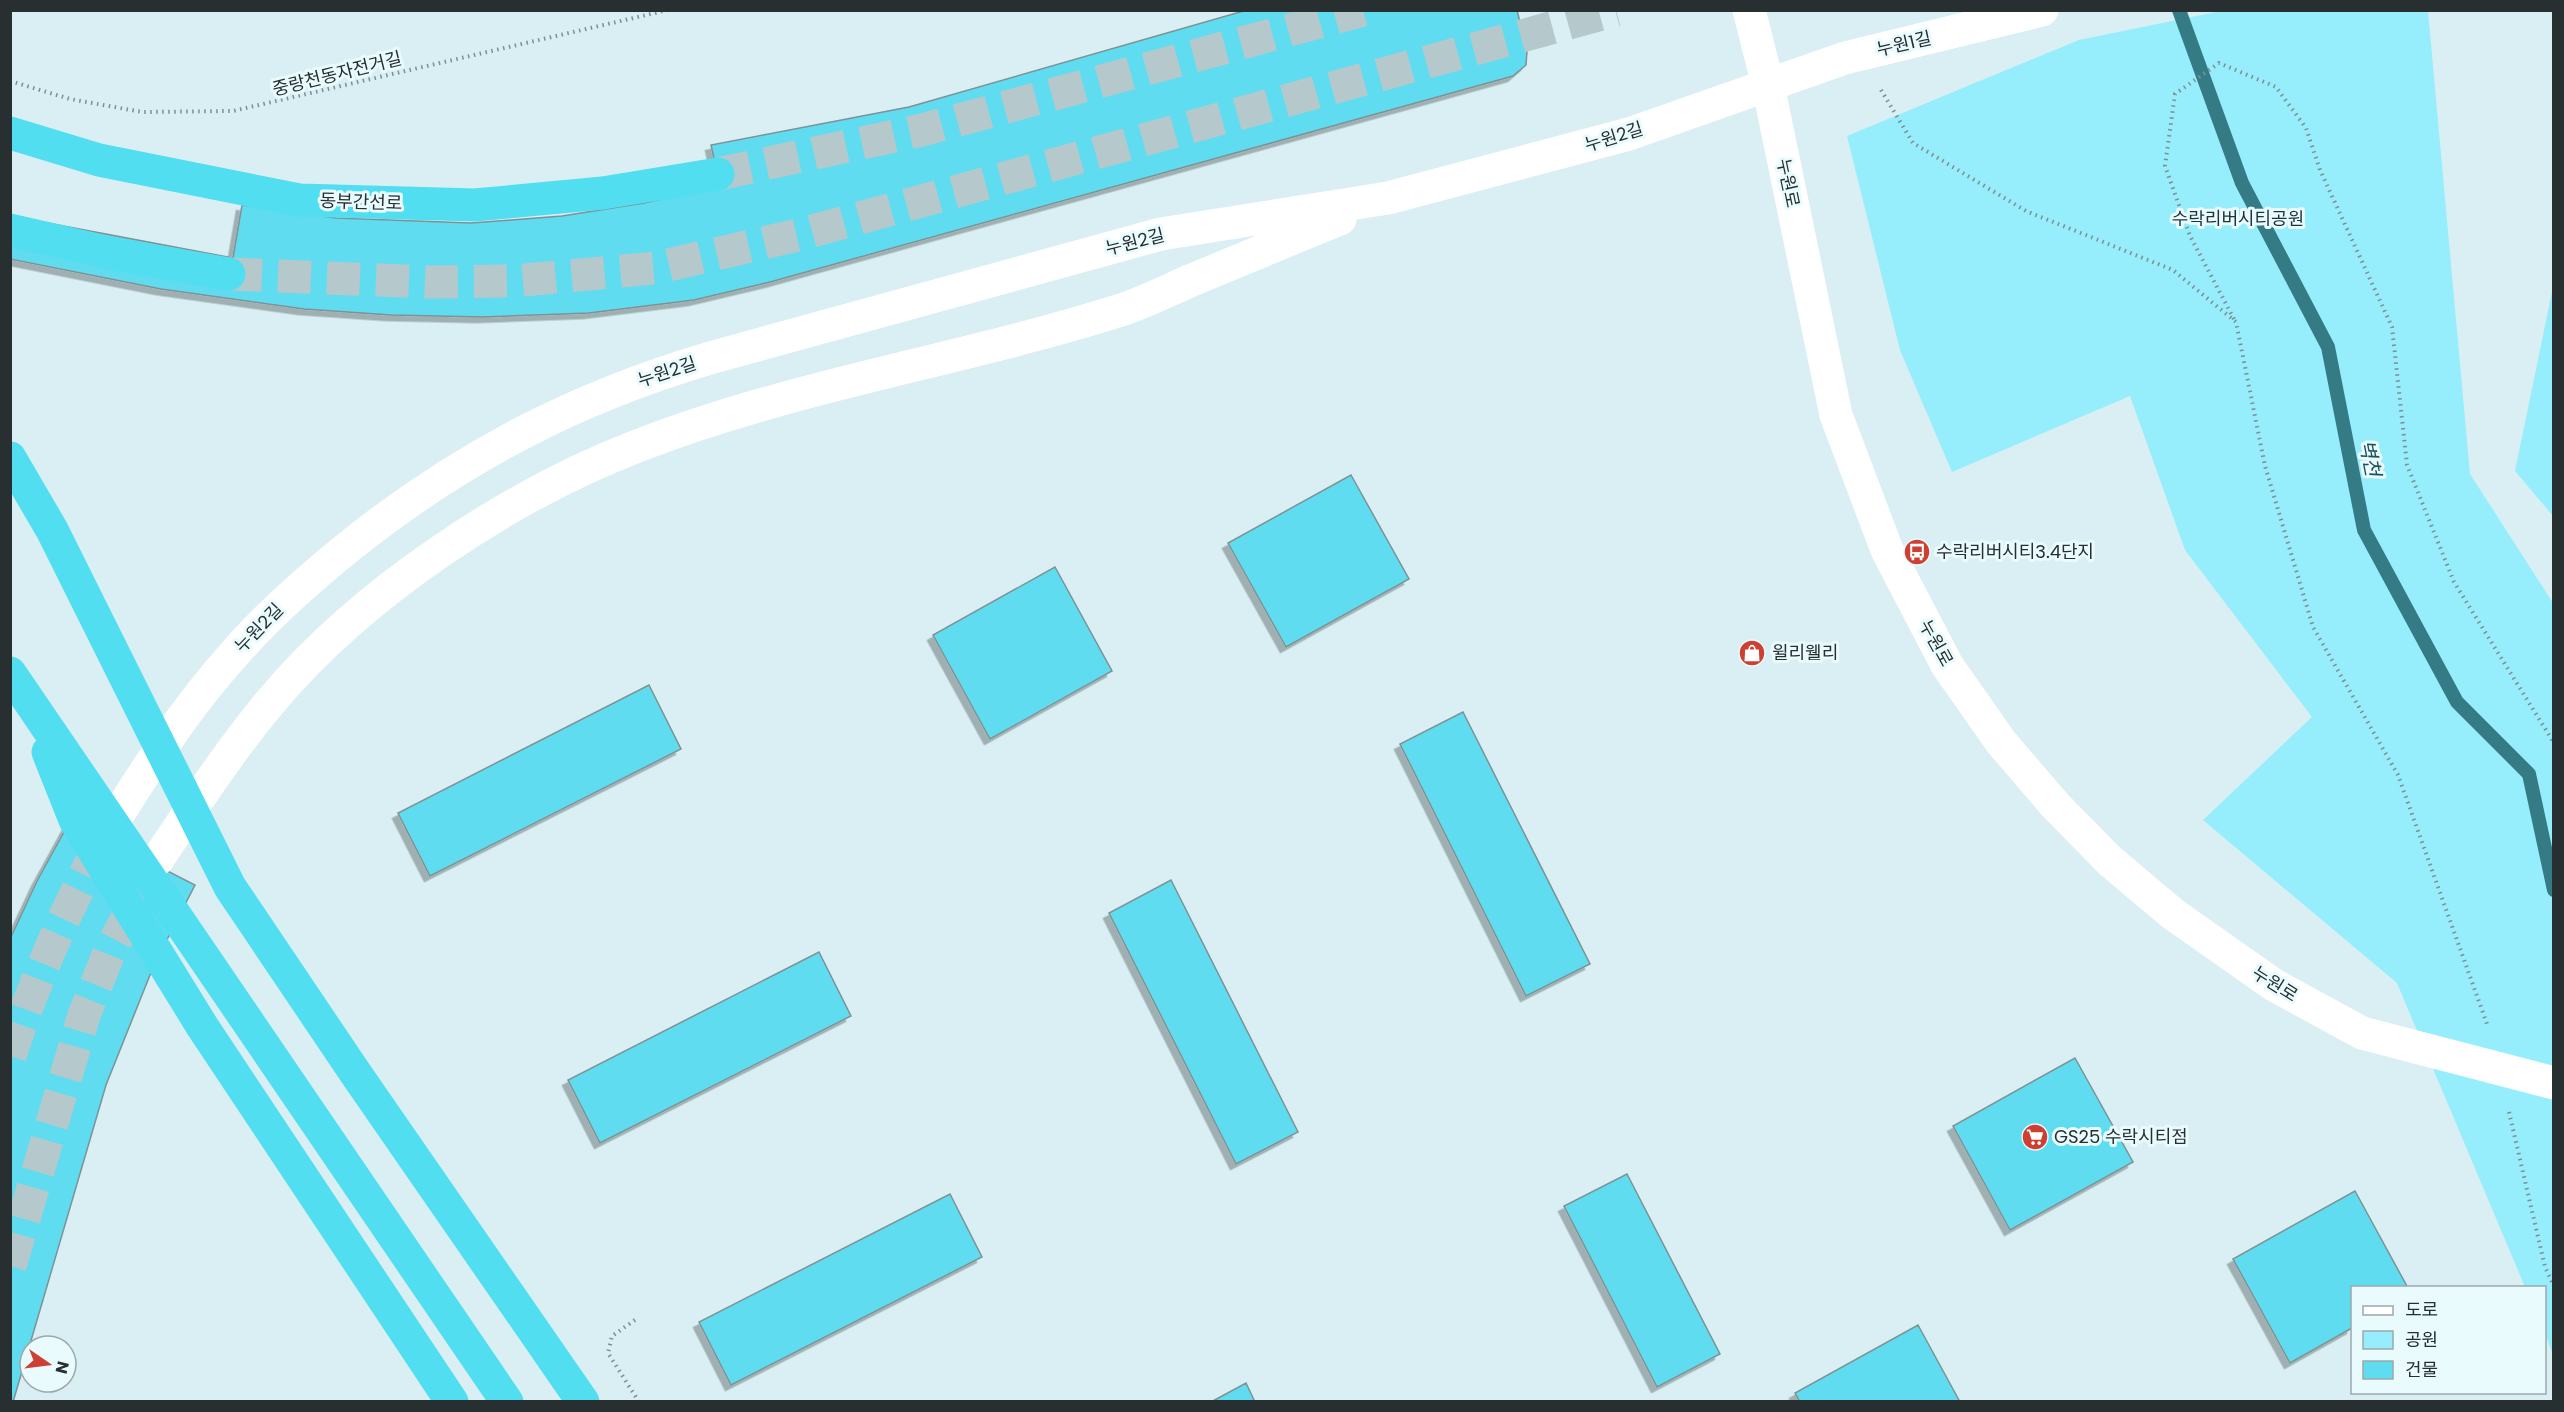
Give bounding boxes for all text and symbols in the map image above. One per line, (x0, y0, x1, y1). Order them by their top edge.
street label: 누원1길 (1874, 25, 1934, 62)
street label: 중랑천동자전거길 (270, 45, 404, 102)
street label: 누원2길 (1581, 116, 1646, 157)
street label: 누원로 (1771, 156, 1806, 210)
street label: 동부간선로 (319, 188, 403, 215)
park label: 수락리버시티공원 (2172, 206, 2304, 231)
street label: 누원2길 (1103, 222, 1167, 261)
street label: 누원2길 (634, 350, 699, 393)
water label: 벽천 (2353, 437, 2388, 481)
bus stop icon: 수락리버시티3.4단지 (1902, 537, 1932, 567)
place label: 수락리버시티3.4단지 (1936, 539, 2094, 564)
street label: 누원2길 (229, 597, 288, 658)
street label: 누원로 (1913, 615, 1959, 671)
shop icon: 윌리웰리 (1737, 638, 1767, 668)
place label: 윌리웰리 (1772, 640, 1838, 665)
street label: 누원로 (2248, 960, 2303, 1007)
supermarket icon: GS25 수락시티점 (2020, 1122, 2050, 1152)
place label: GS25 수락시티점 (2054, 1124, 2188, 1149)
legend (2351, 1286, 2546, 1394)
text: 도로 (2405, 1297, 2438, 1322)
text: 공원 (2405, 1327, 2438, 1352)
north arrow (18, 1334, 78, 1394)
text: 건물 (2405, 1357, 2438, 1382)
text: N (49, 1359, 75, 1376)

